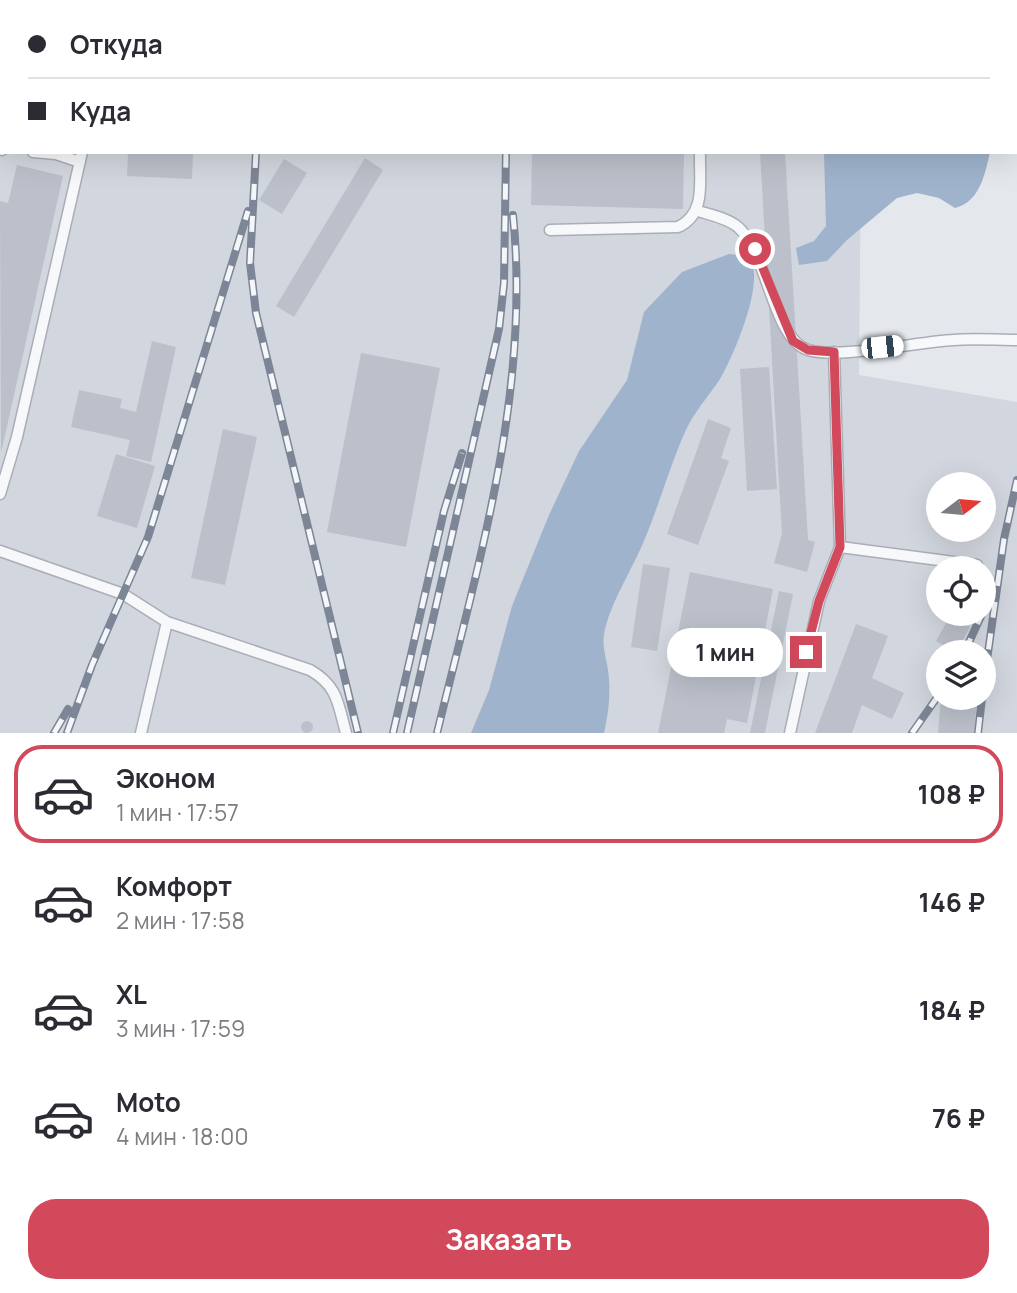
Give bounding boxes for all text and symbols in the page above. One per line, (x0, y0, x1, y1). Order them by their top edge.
text: Откуда (70, 26, 163, 62)
text: Куда (70, 93, 131, 129)
route start (739, 233, 771, 265)
car (861, 334, 904, 360)
north arrow (926, 472, 996, 542)
map controls (926, 472, 996, 710)
button: locate (926, 556, 996, 626)
callout: 1 мин (666, 628, 782, 676)
text: 1 мин (695, 636, 755, 668)
route end (790, 636, 822, 668)
button: layers (926, 640, 996, 710)
text: Эконом (116, 760, 216, 796)
icon: car (32, 763, 95, 826)
text: 108 ₽ (918, 776, 985, 812)
text: 1 мин · 17:57 (116, 796, 239, 828)
text: Комфорт (116, 868, 232, 904)
icon: car (32, 871, 95, 934)
text: 146 ₽ (919, 884, 985, 920)
text: 2 мин · 17:58 (116, 904, 245, 936)
text: XL (116, 976, 147, 1012)
icon: car (32, 979, 95, 1042)
text: 184 ₽ (919, 992, 985, 1028)
text: 3 мин · 17:59 (116, 1012, 245, 1044)
text: Moto (116, 1084, 181, 1120)
icon: car (32, 1087, 95, 1150)
text: 76 ₽ (932, 1100, 985, 1136)
text: 4 мин · 18:00 (116, 1120, 248, 1152)
button: Заказать (28, 1199, 989, 1279)

